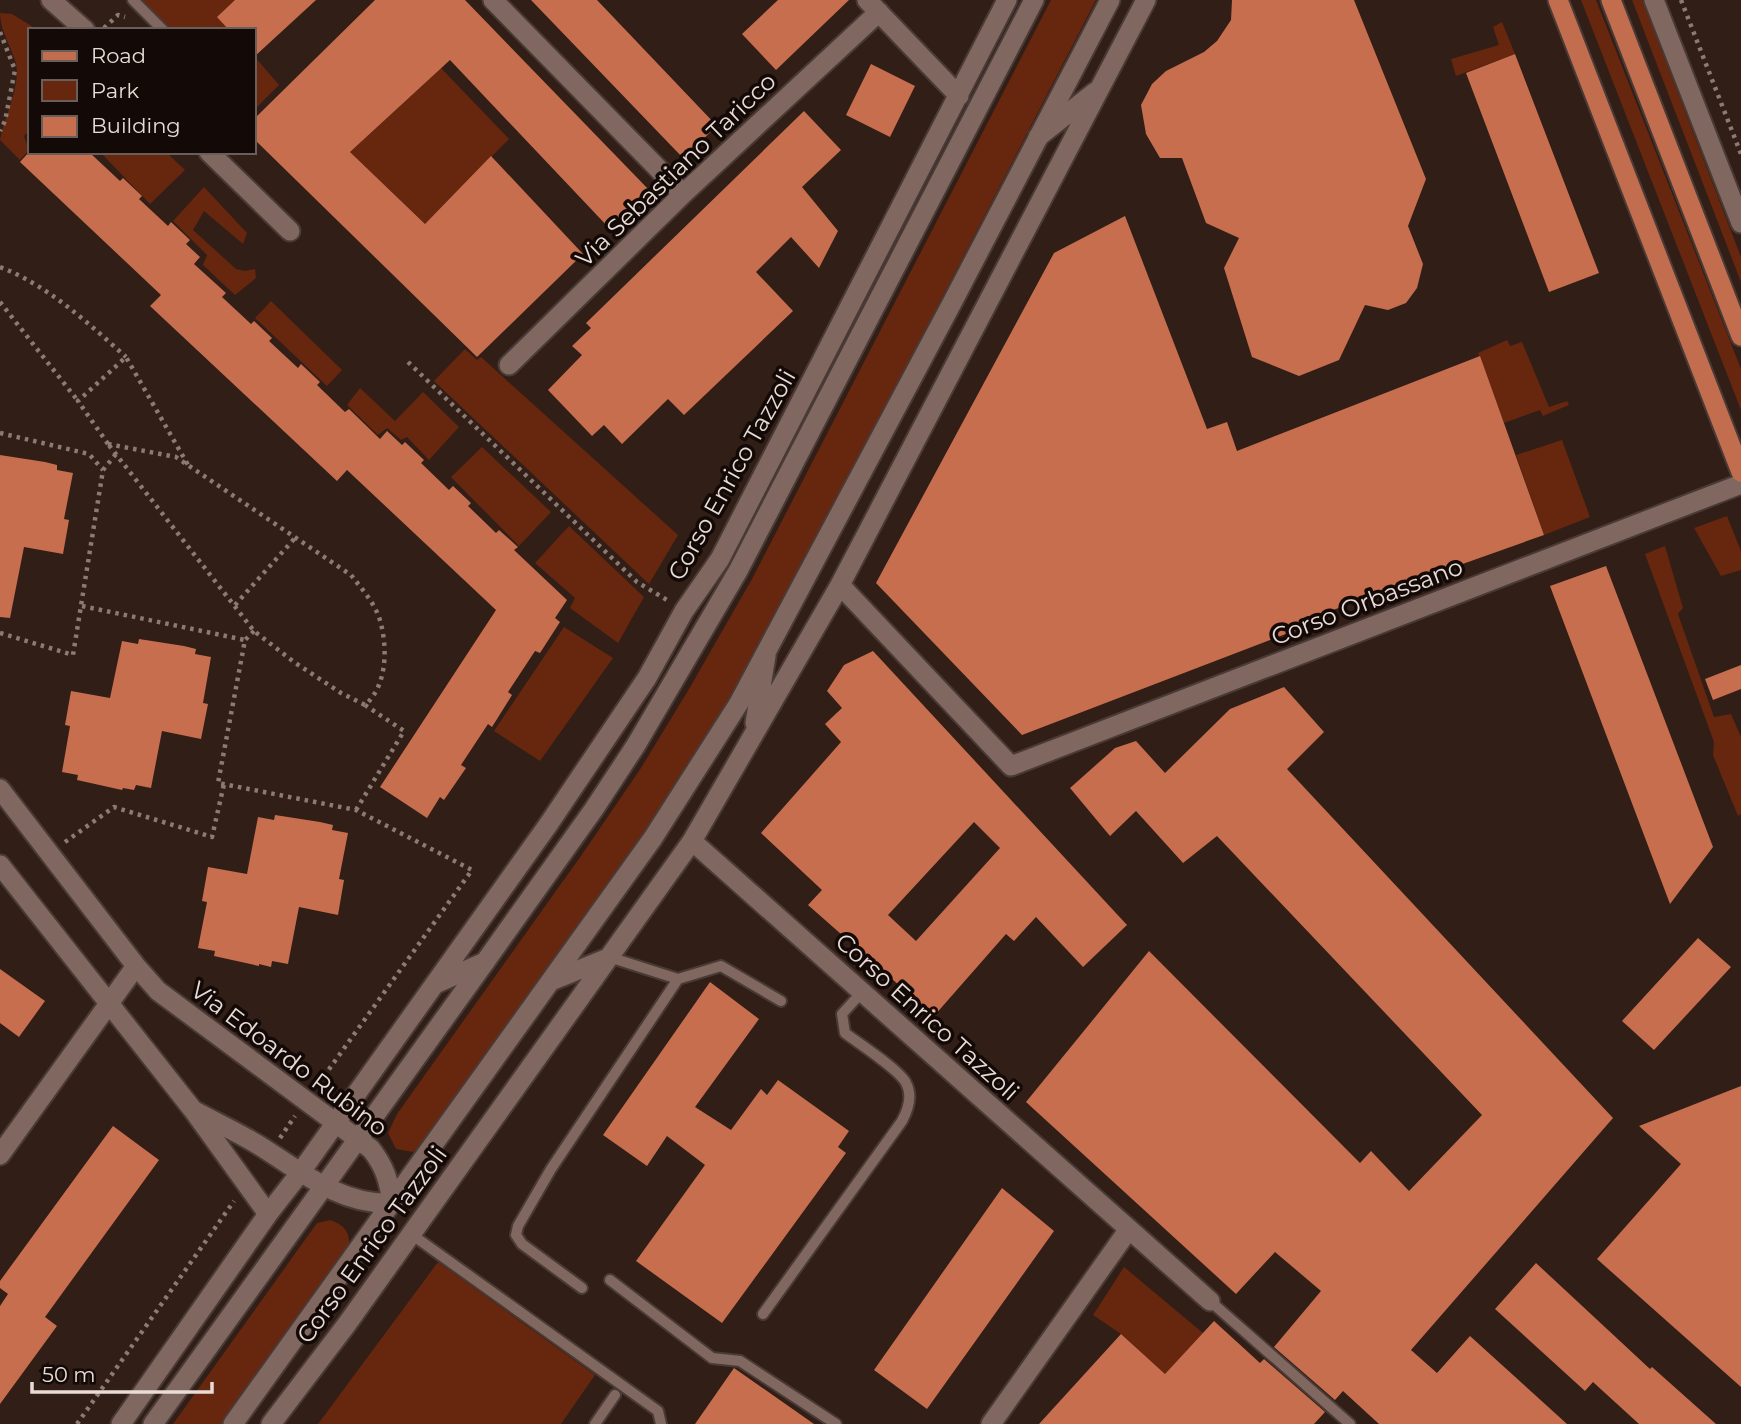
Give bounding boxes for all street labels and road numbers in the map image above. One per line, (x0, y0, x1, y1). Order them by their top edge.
street label: Via Sebastiano Taricco (569, 66, 782, 273)
street label: Corso Enrico Tazzoli (662, 364, 802, 585)
street label: Corso Orbassano (1267, 552, 1467, 651)
street label: Corso Enrico Tazzoli (830, 927, 1025, 1107)
street label: Via Edoardo Rubino (185, 975, 393, 1142)
street label: Corso Enrico Tazzoli (290, 1141, 453, 1349)

